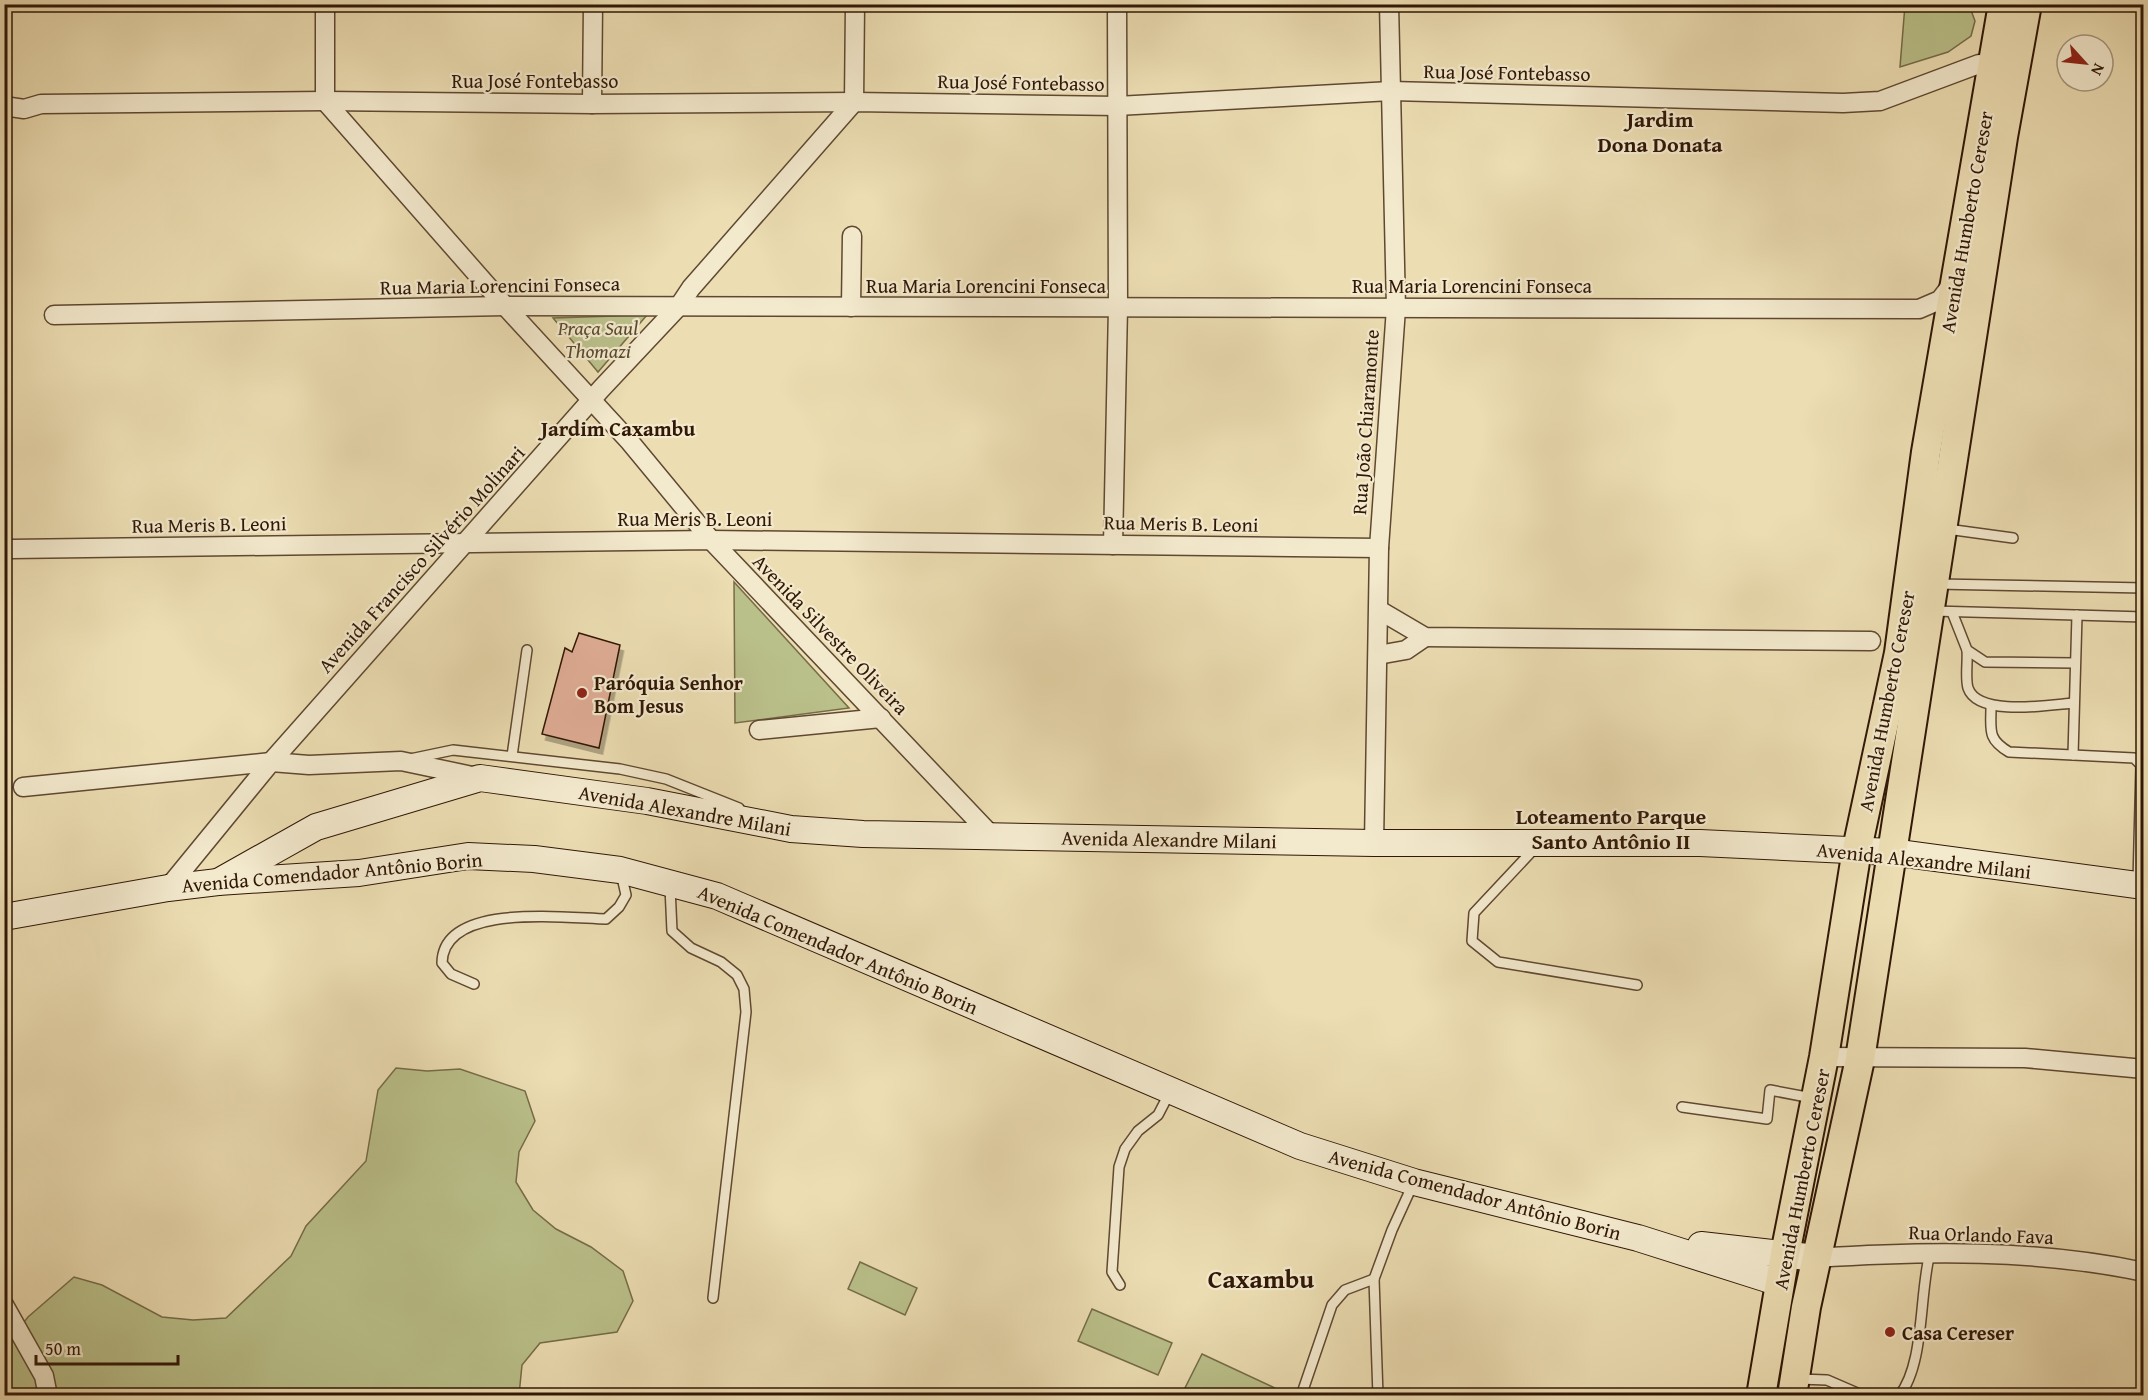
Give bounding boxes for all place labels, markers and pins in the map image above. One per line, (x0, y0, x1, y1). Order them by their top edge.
place label: Paróquia Senhor Bom Jesus (594, 668, 743, 720)
marker: Paróquia Senhor Bom Jesus (575, 686, 589, 700)
place label: Casa Cereser (1902, 1318, 2014, 1347)
marker: Casa Cereser (1883, 1325, 1897, 1339)

